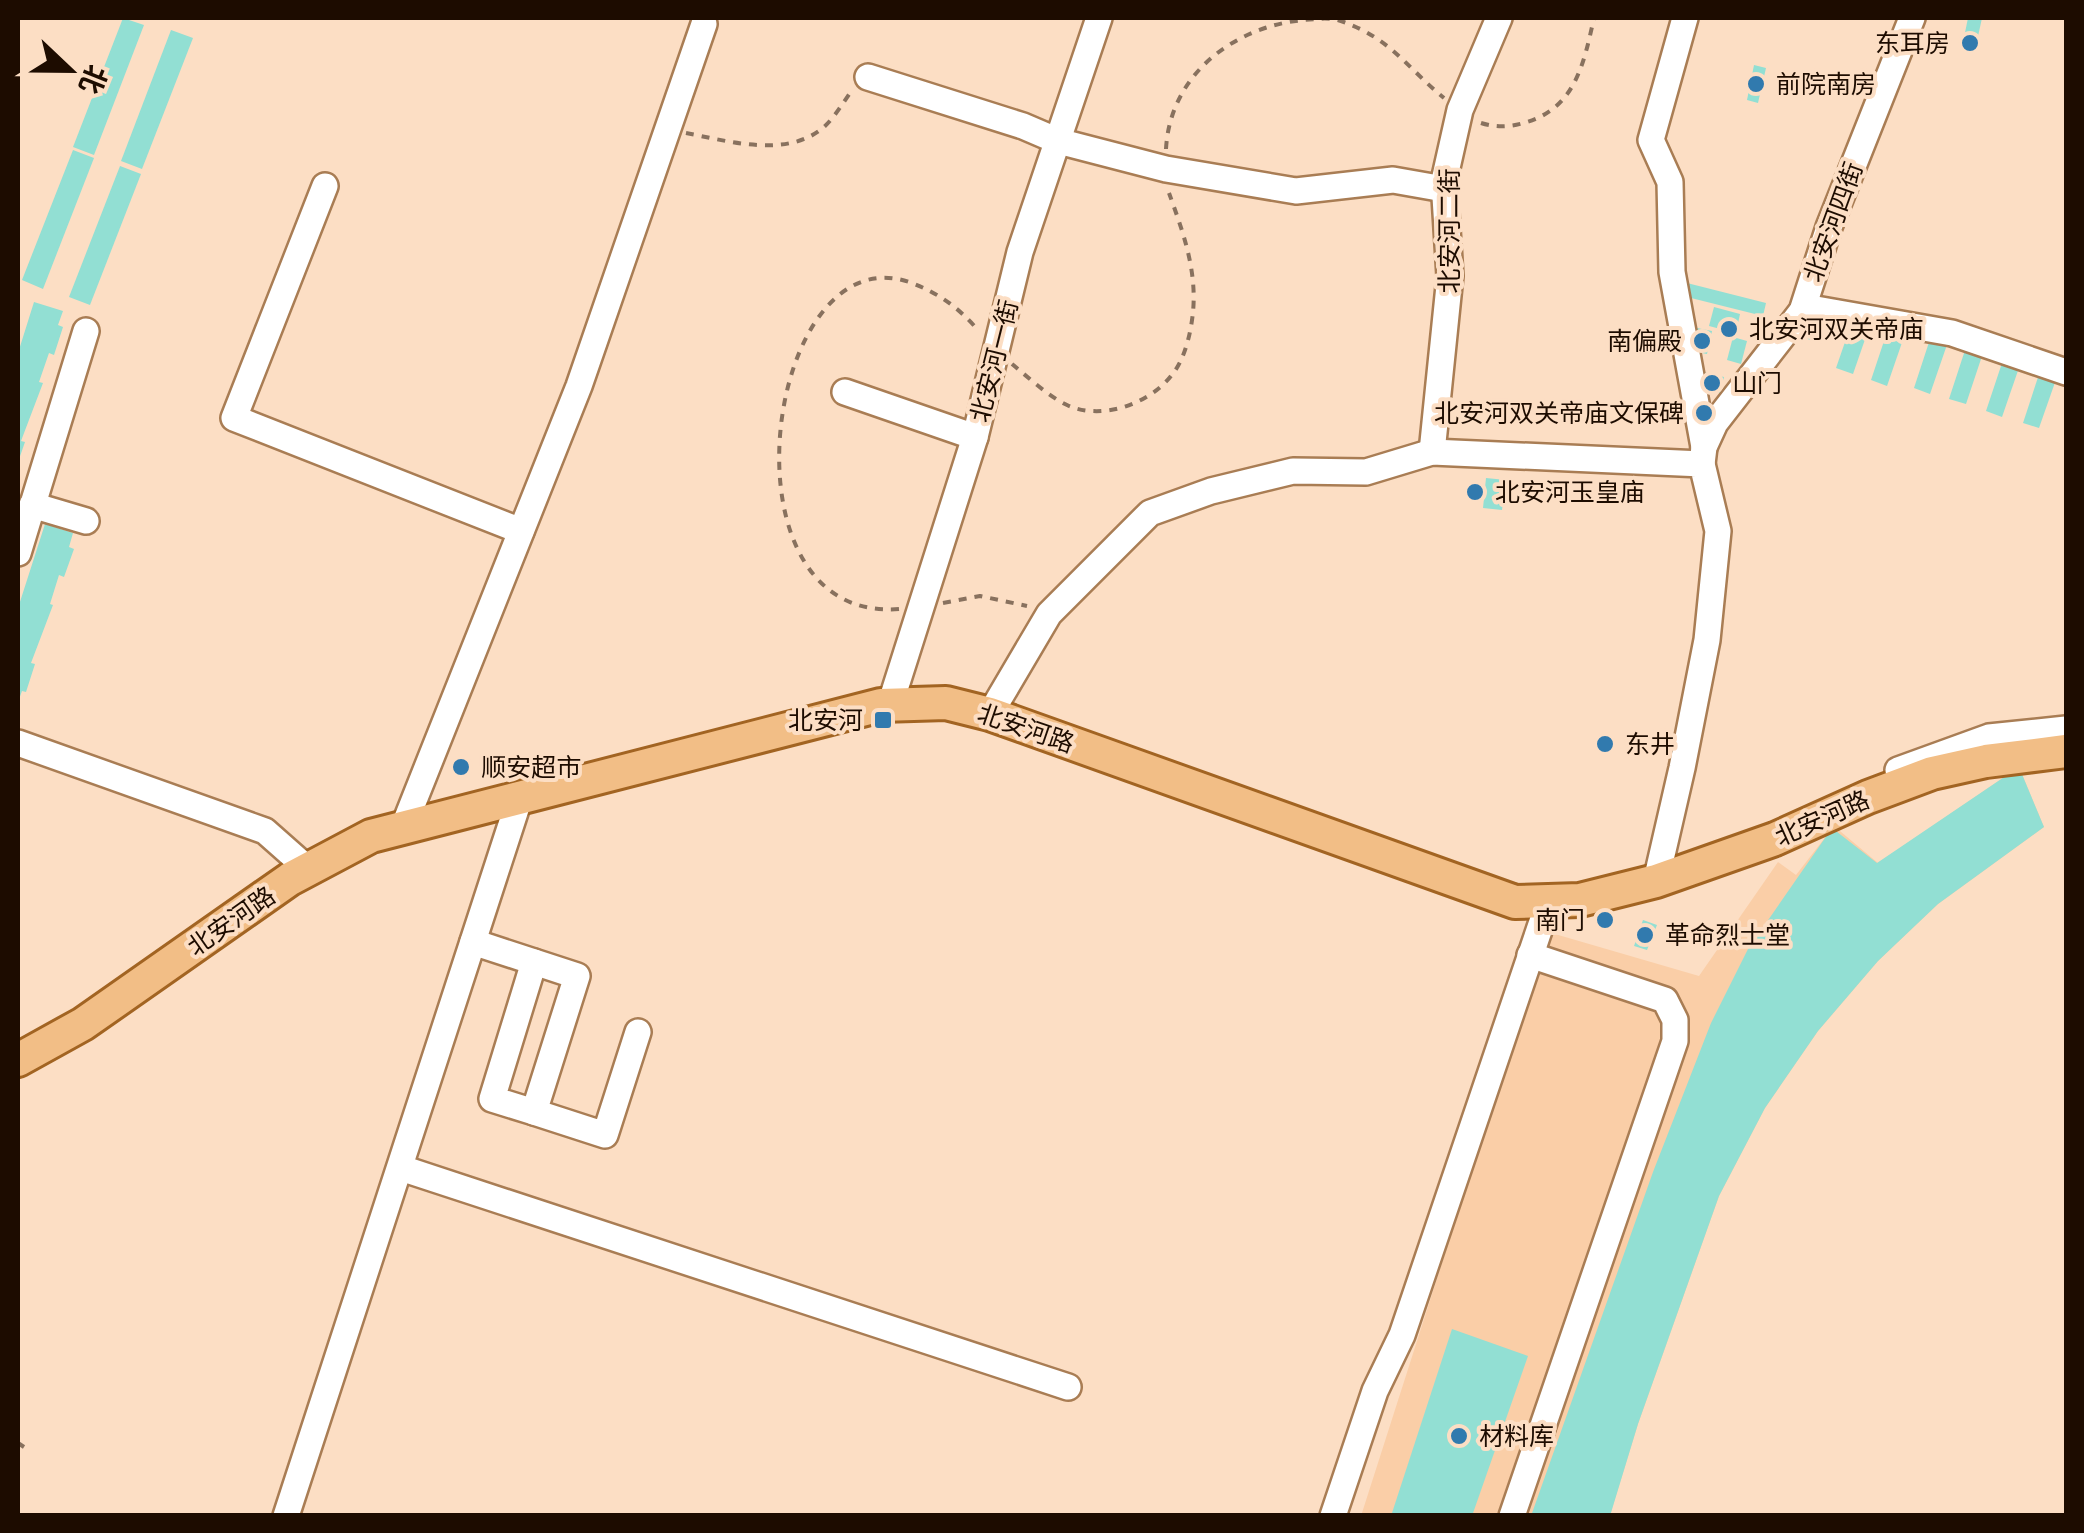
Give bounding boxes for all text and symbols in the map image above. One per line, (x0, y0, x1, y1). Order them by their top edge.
north arrow (20, 20, 120, 120)
place label: 东耳房 (1875, 27, 1950, 58)
marker: 东耳房 (1959, 32, 1981, 54)
text: 北 (72, 60, 115, 99)
place label: 前院南房 (1776, 68, 1876, 99)
marker: 前院南房 (1745, 73, 1767, 95)
street label: 北安河四街 (1797, 158, 1868, 286)
street label: 北安河二街 (1433, 168, 1464, 294)
street label: 北安河一街 (963, 296, 1024, 425)
place label: 北安河双关帝庙 (1749, 313, 1924, 344)
marker: 北安河双关帝庙 (1718, 318, 1740, 340)
place label: 南偏殿 (1607, 325, 1682, 356)
marker: 南偏殿 (1691, 330, 1713, 352)
place label: 山门 (1732, 367, 1782, 398)
marker: 山门 (1701, 372, 1723, 394)
place label: 北安河双关帝庙文保碑 (1434, 397, 1684, 428)
marker: 北安河双关帝庙文保碑 (1693, 402, 1715, 424)
place label: 北安河玉皇庙 (1495, 476, 1645, 507)
marker: 北安河玉皇庙 (1464, 481, 1486, 503)
street label: 北安河路 (974, 697, 1078, 758)
place label: 北安河 (788, 704, 863, 735)
marker: 北安河 (872, 709, 894, 731)
place label: 东井 (1625, 728, 1675, 759)
marker: 东井 (1594, 733, 1616, 755)
place label: 顺安超市 (481, 751, 581, 782)
marker: 顺安超市 (450, 756, 472, 778)
street label: 北安河路 (1770, 783, 1874, 852)
street label: 北安河路 (181, 879, 281, 962)
place label: 南门 (1535, 904, 1585, 935)
marker: 南门 (1594, 909, 1616, 931)
place label: 革命烈士堂 (1665, 919, 1790, 950)
marker: 革命烈士堂 (1634, 924, 1656, 946)
place label: 材料库 (1479, 1420, 1554, 1451)
marker: 材料库 (1448, 1425, 1470, 1447)

